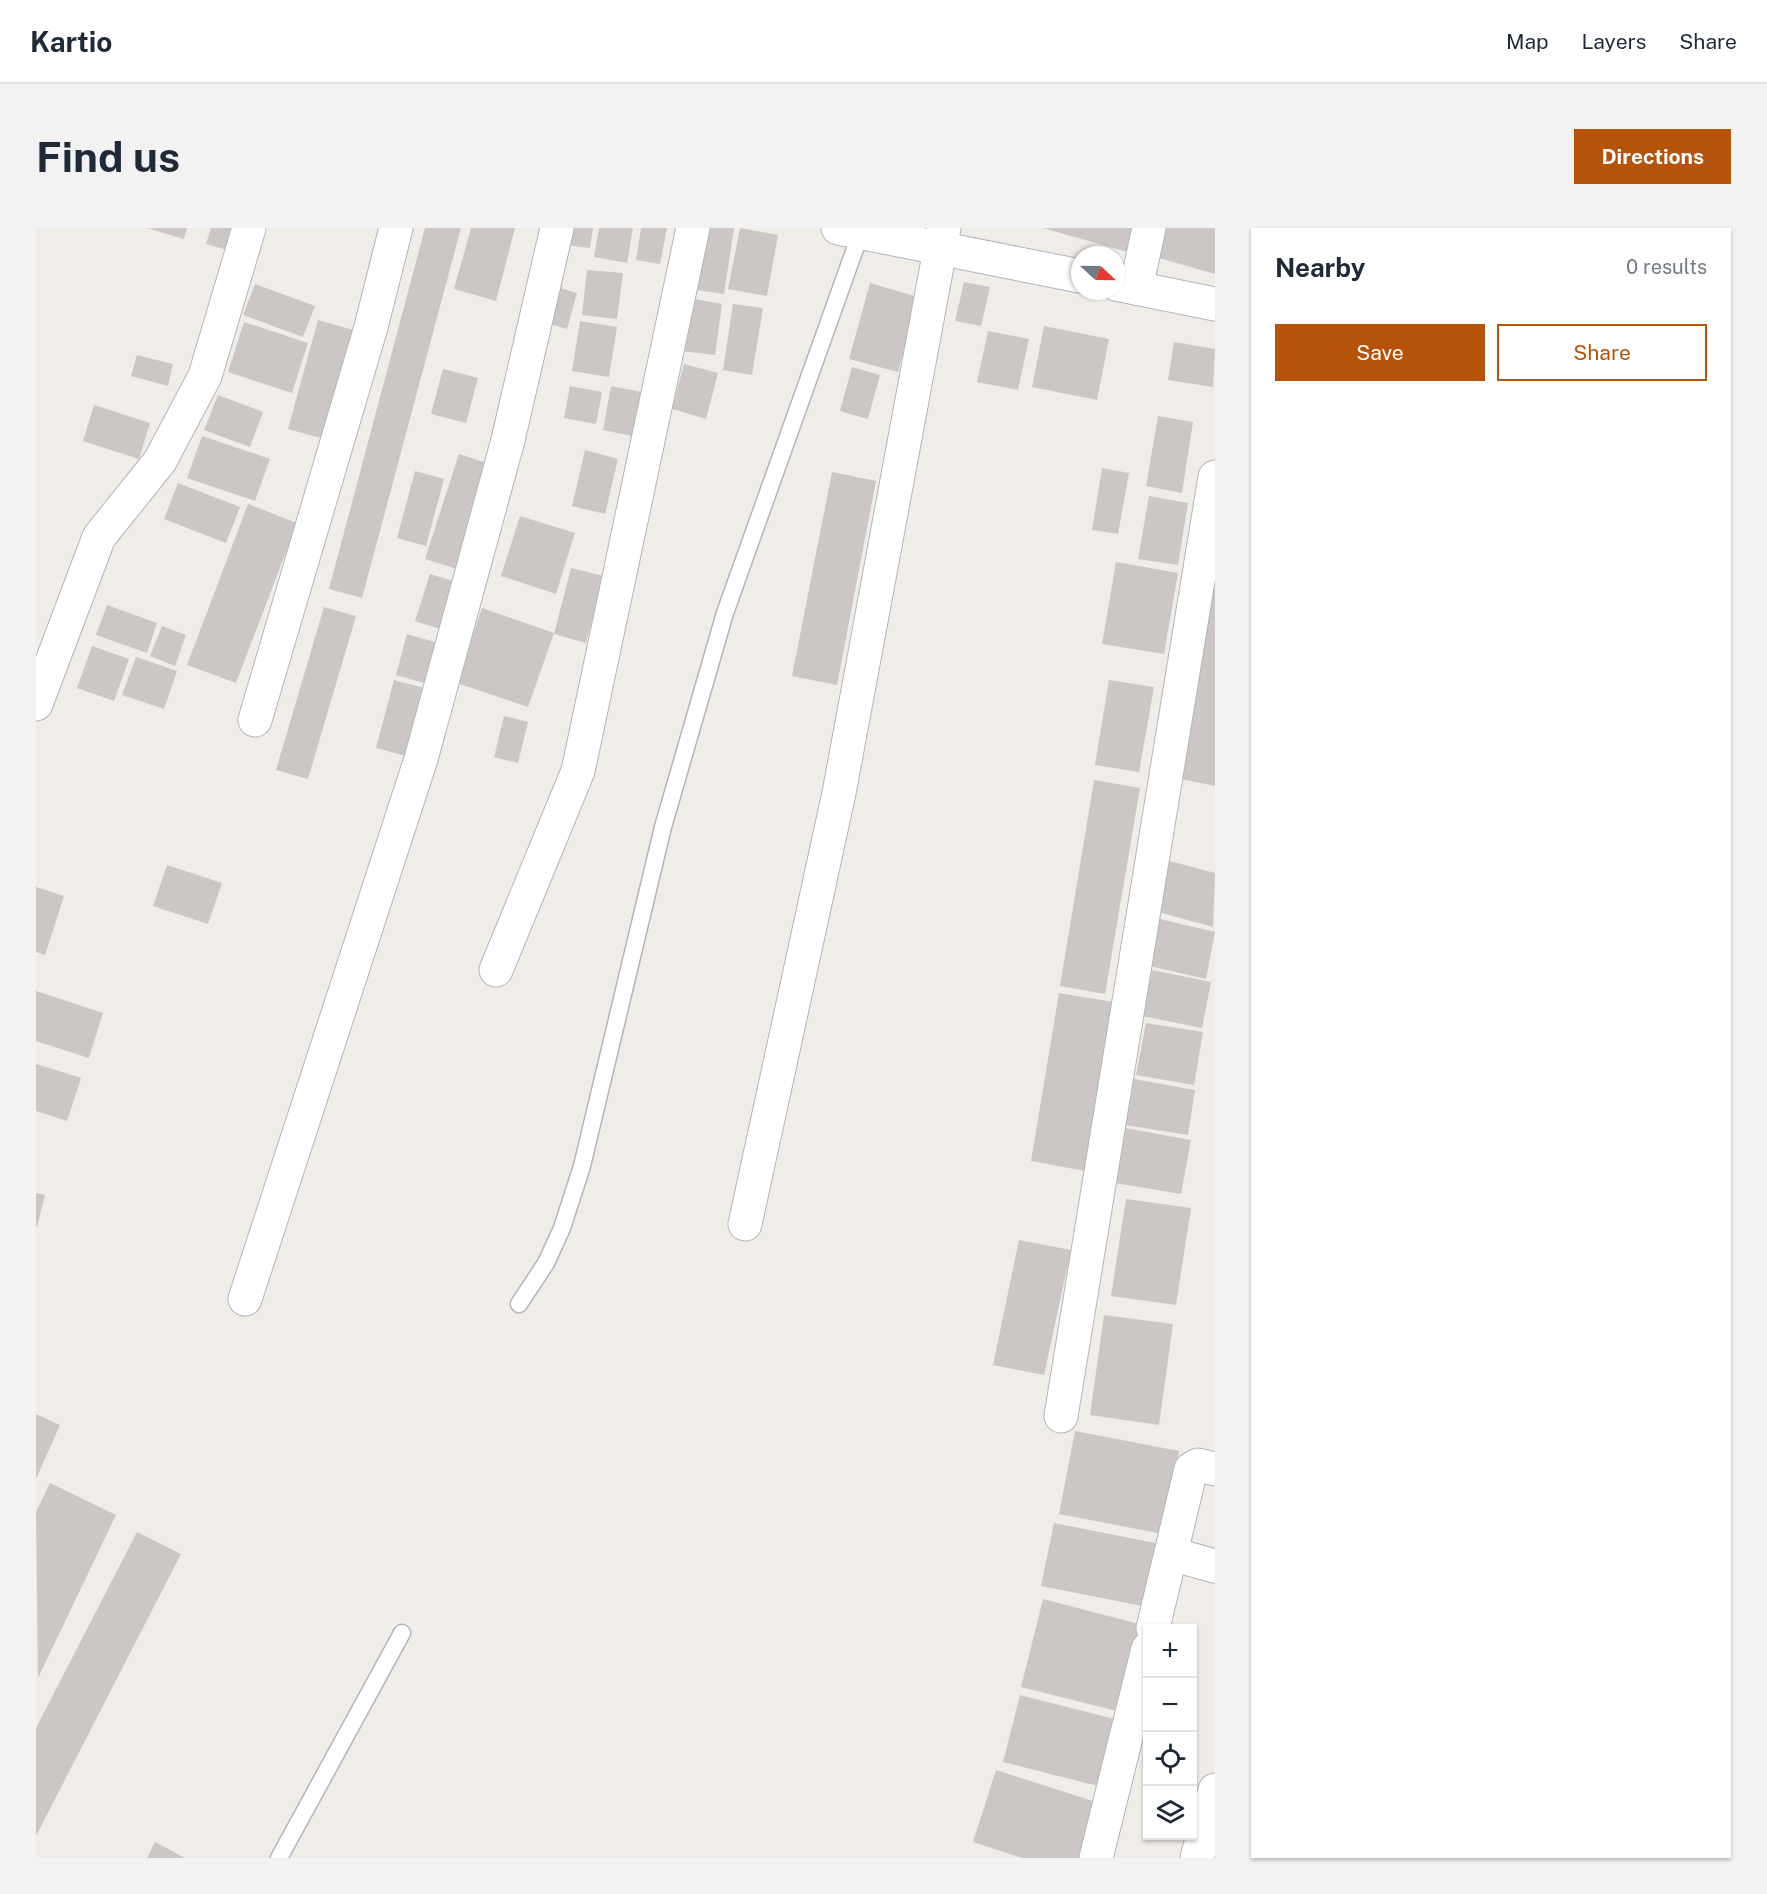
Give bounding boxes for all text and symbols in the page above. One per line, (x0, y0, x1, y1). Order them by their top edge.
text: Kartio (30, 25, 112, 58)
text: Map (1506, 29, 1549, 54)
text: Layers (1582, 29, 1646, 54)
text: Share (1679, 29, 1737, 54)
button: Directions (1574, 129, 1731, 184)
text: Find us (36, 132, 180, 181)
north arrow (1071, 246, 1125, 300)
text: Nearby (1275, 252, 1365, 283)
text: 0 results (1626, 255, 1707, 279)
button: Save (1275, 324, 1485, 381)
button: Share (1497, 324, 1707, 381)
map controls (1143, 1624, 1197, 1840)
button: + (1143, 1624, 1197, 1678)
button: − (1143, 1678, 1197, 1732)
button: locate (1143, 1732, 1197, 1786)
button: layers (1143, 1786, 1197, 1840)

